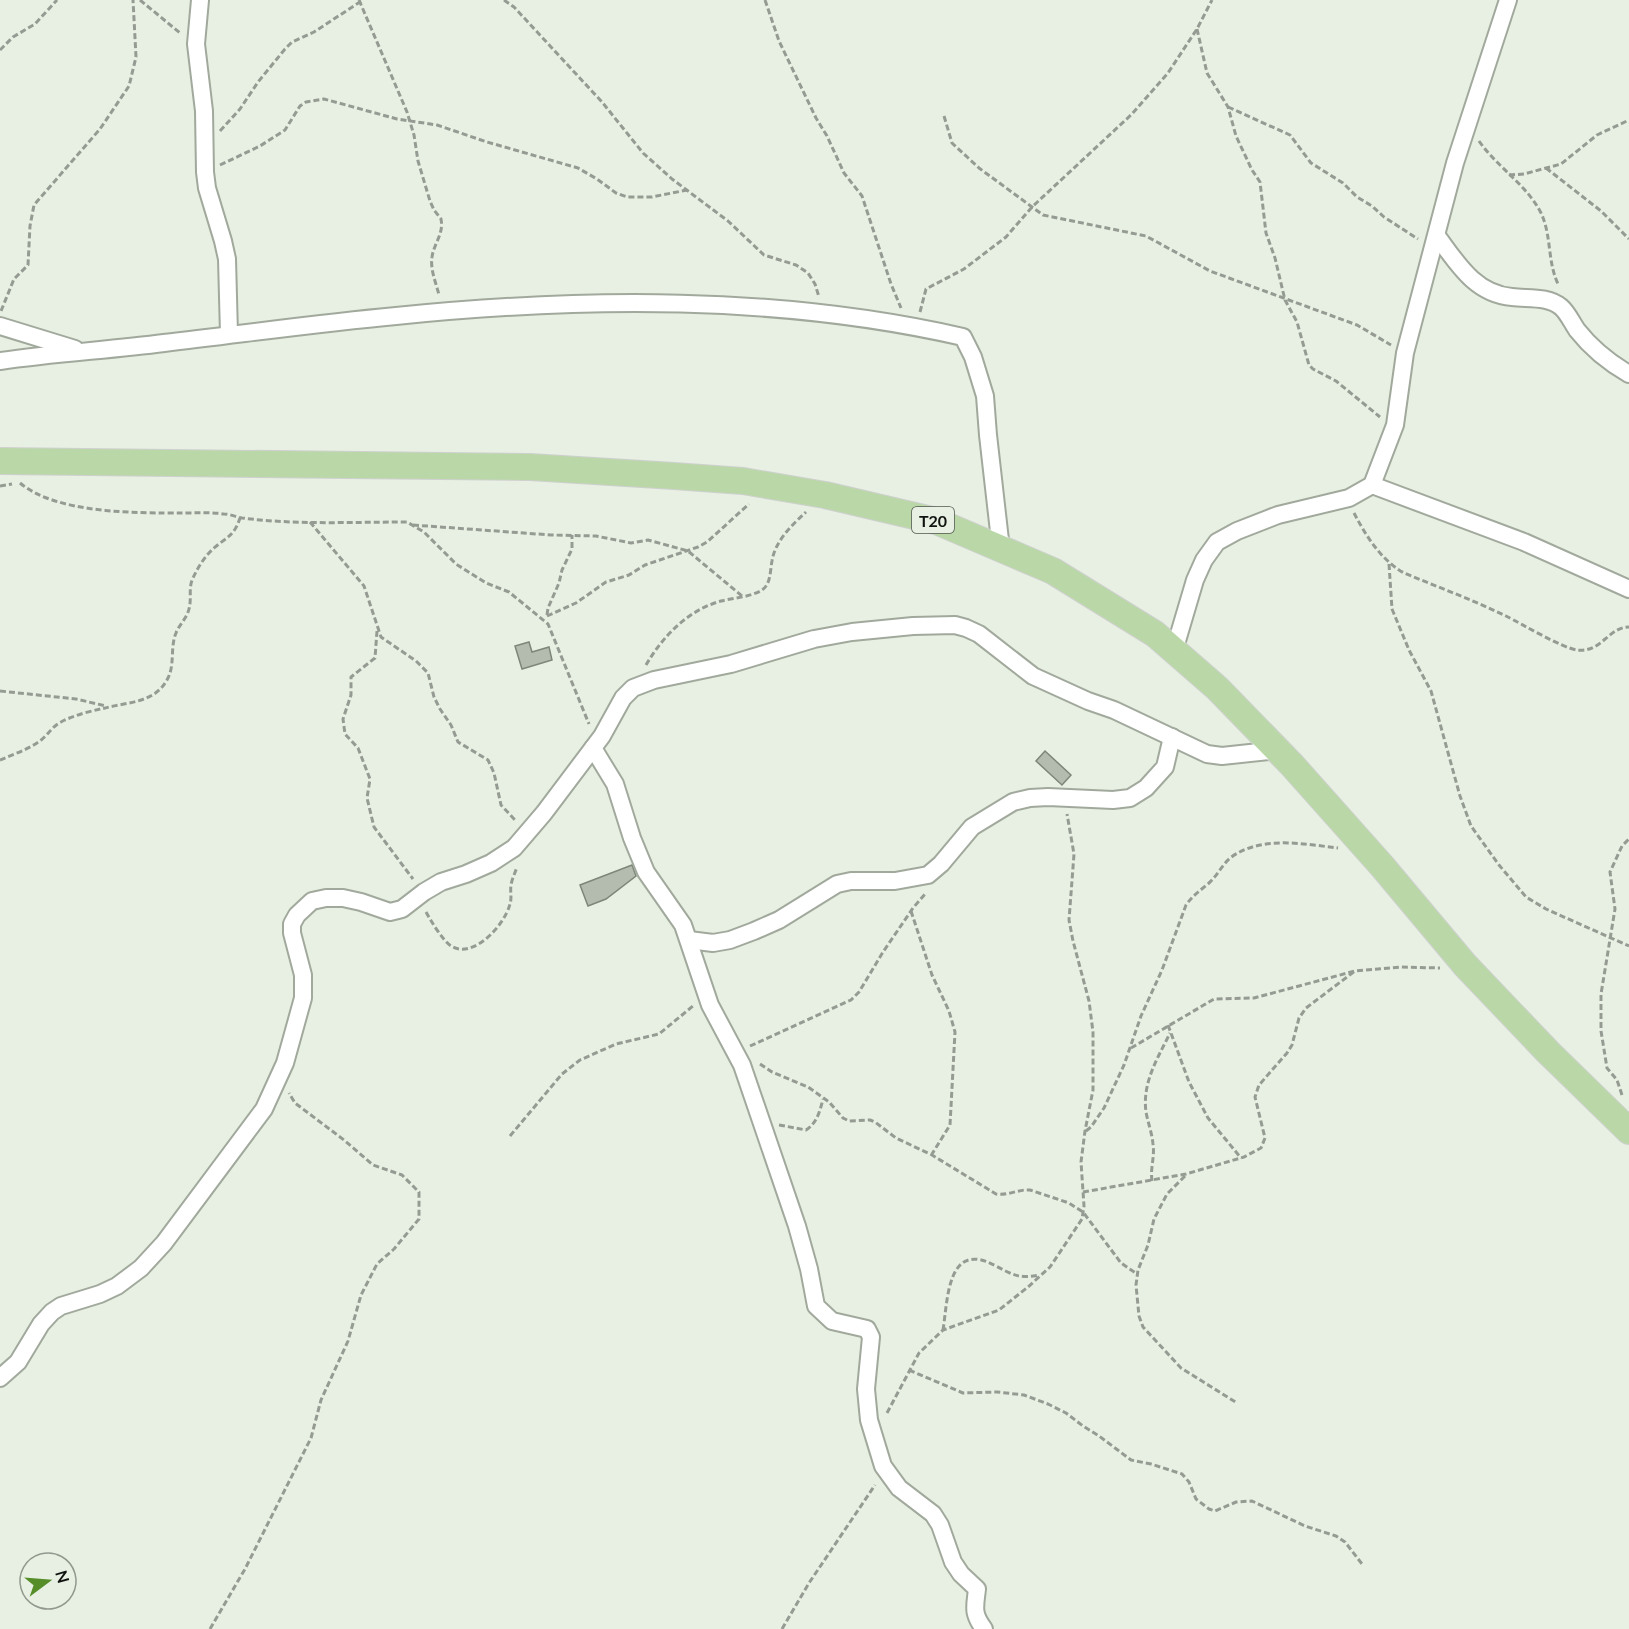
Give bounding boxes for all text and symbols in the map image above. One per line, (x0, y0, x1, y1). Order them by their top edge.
road number: T20 (912, 507, 954, 533)
north arrow (18, 1551, 78, 1611)
text: N (52, 1568, 74, 1585)

